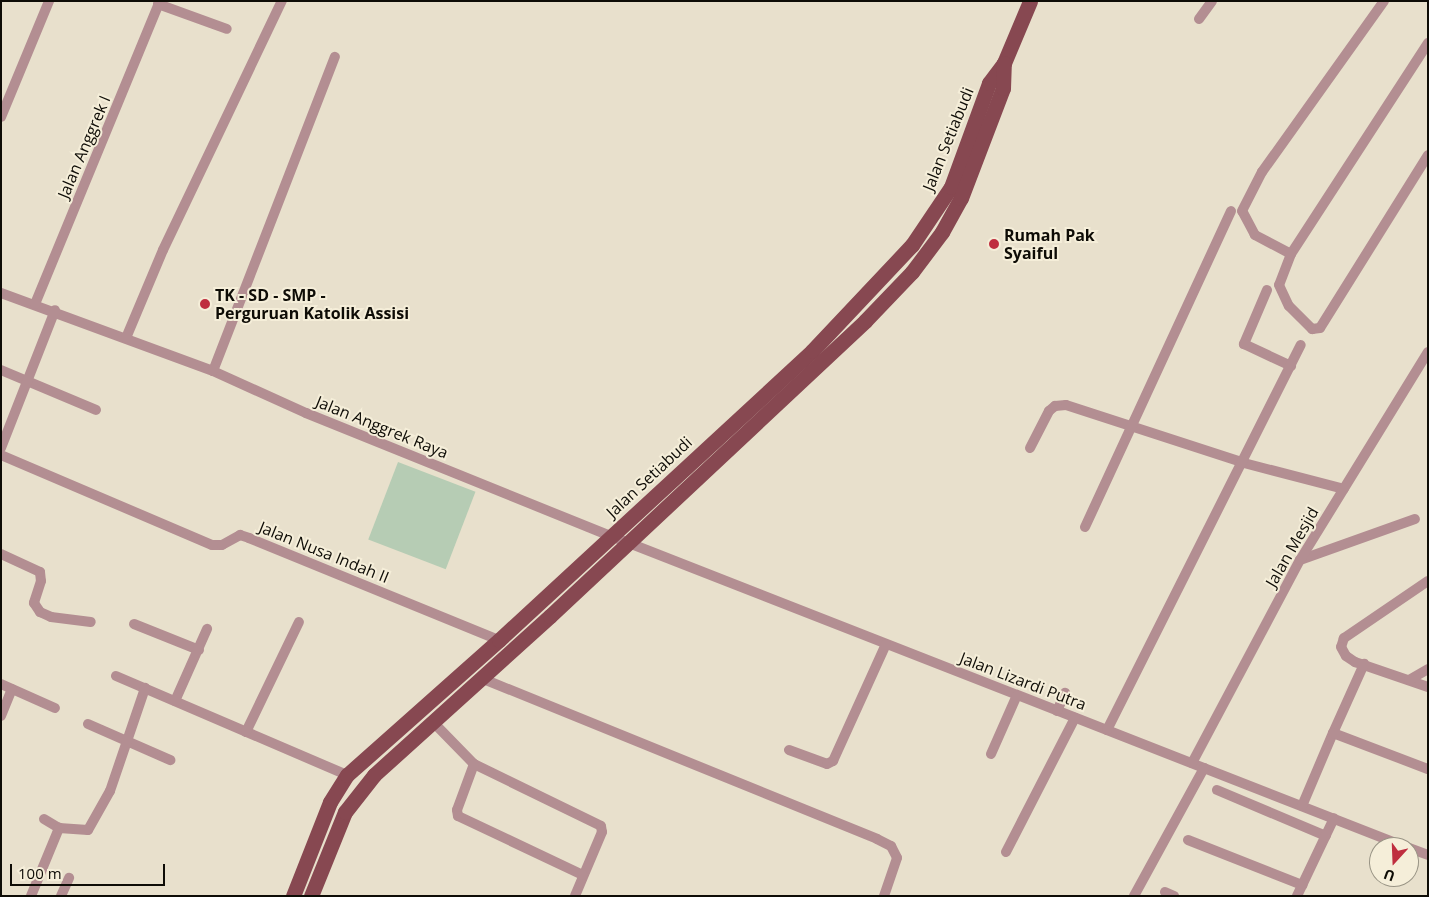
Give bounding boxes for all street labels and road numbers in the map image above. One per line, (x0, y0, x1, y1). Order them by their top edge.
street label: Jalan Setiabudi (919, 84, 977, 194)
street label: Jalan Anggrek I (54, 93, 114, 201)
street label: Jalan Anggrek Raya (313, 392, 451, 462)
street label: Jalan Setiabudi (602, 433, 696, 521)
street label: Jalan Mesjid (1261, 504, 1323, 590)
street label: Jalan Nusa Indah II (256, 517, 392, 587)
street label: Jalan Lizardi Putra (957, 648, 1089, 714)

